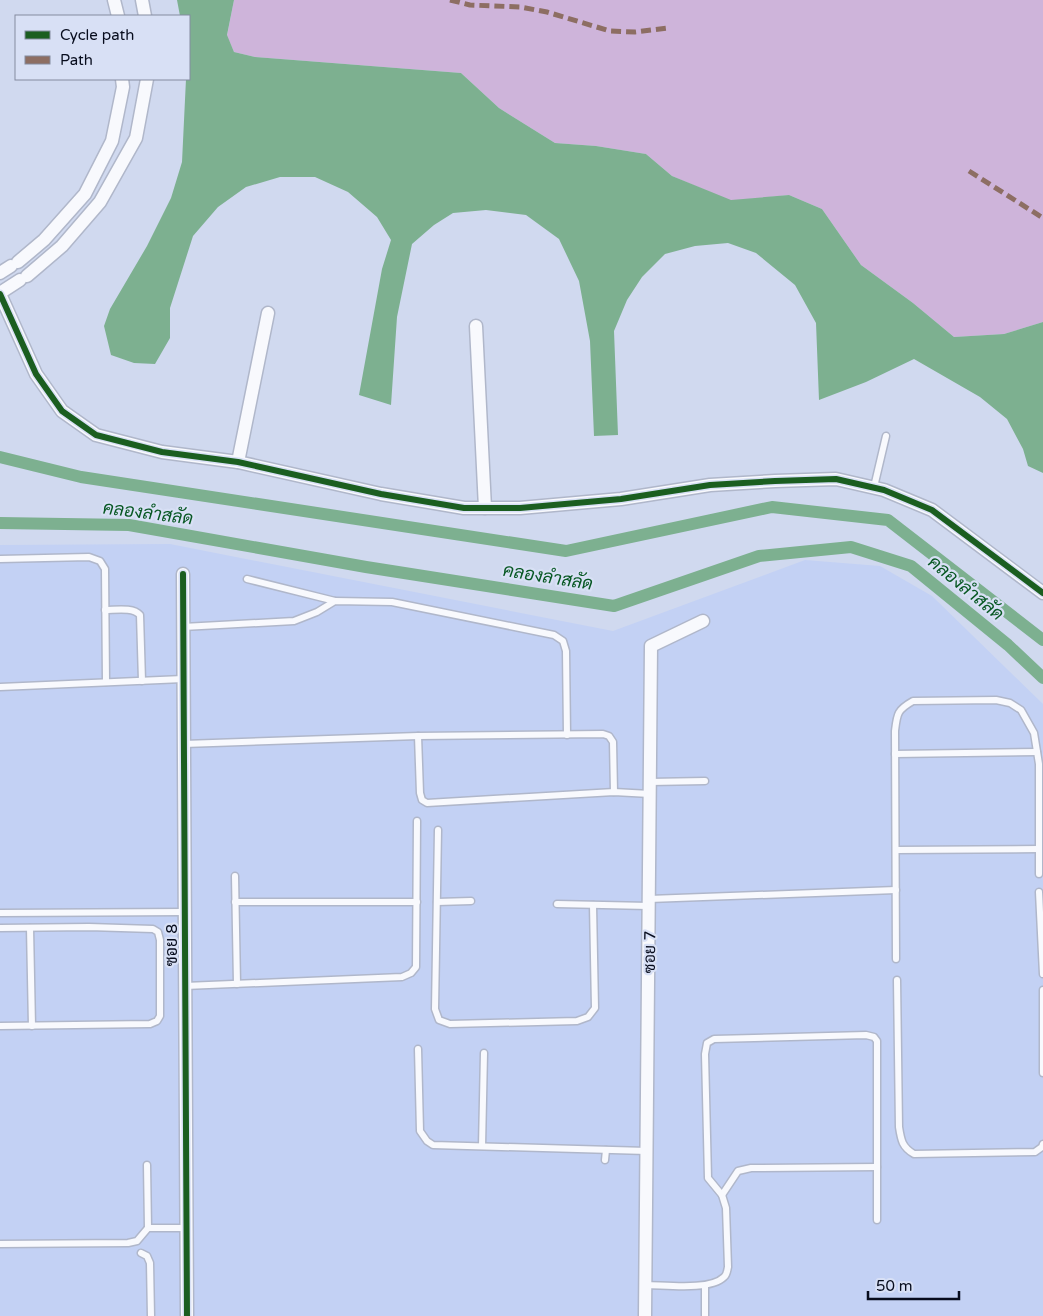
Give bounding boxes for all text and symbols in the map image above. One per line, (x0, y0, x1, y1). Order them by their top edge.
legend (15, 15, 190, 80)
text: Cycle path (60, 26, 134, 44)
text: Path (60, 51, 93, 69)
water label: คลองลำสลัด (102, 497, 194, 529)
water label: คลองลำสลัด (924, 551, 1008, 625)
water label: คลองลำสลัด (501, 559, 595, 595)
street label: ซอย 8 (162, 924, 182, 966)
street label: ซอย 7 (640, 931, 660, 973)
scale bar (868, 1268, 959, 1300)
text: 50 m (876, 1277, 913, 1295)

